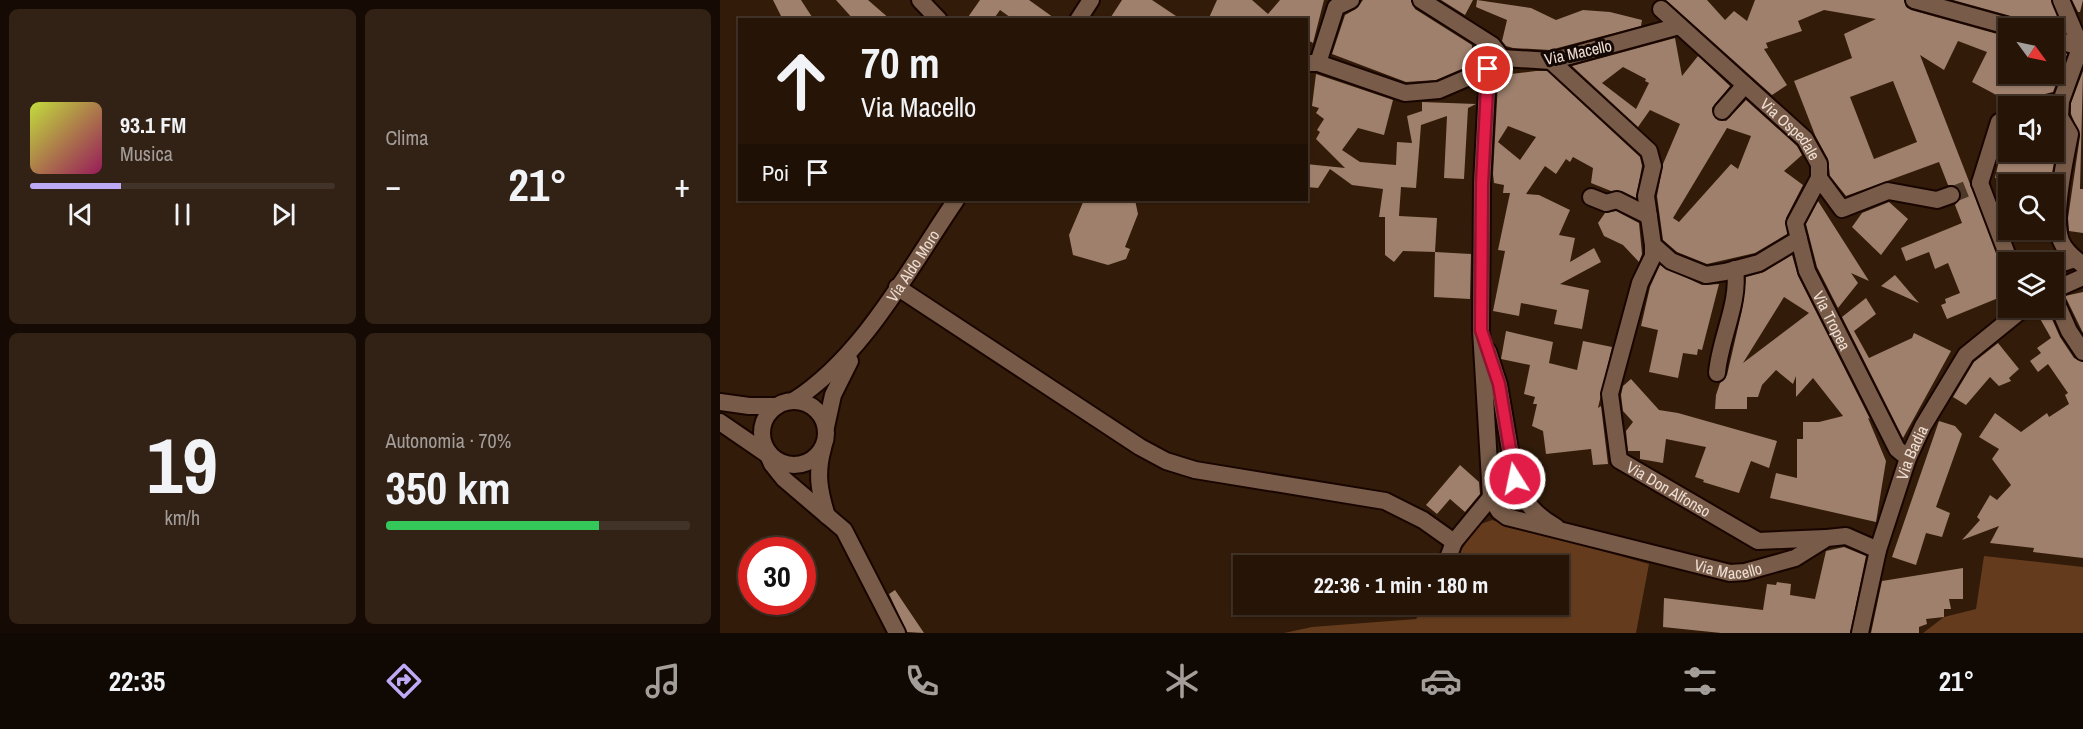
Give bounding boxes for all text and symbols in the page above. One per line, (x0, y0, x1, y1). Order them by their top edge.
north arrow (1998, 18, 2064, 84)
map controls (1998, 18, 2064, 318)
street label: Via Macello (1542, 34, 1614, 70)
text: 70 m (861, 35, 940, 91)
icon: ahead (762, 42, 840, 120)
pin (1462, 43, 1513, 94)
icon: arrive (1471, 52, 1504, 85)
text: Via Macello (861, 89, 976, 125)
street label: Via Ospedale (1756, 93, 1826, 164)
button: sound (1998, 96, 2064, 162)
text: 93.1 FM (120, 110, 186, 140)
text: Clima (386, 124, 428, 151)
text: Musica (120, 140, 173, 167)
text: 21° (508, 154, 567, 215)
icon: arrive (801, 156, 834, 189)
text: Poi (762, 158, 789, 188)
text: − (386, 163, 401, 207)
text: + (674, 163, 690, 207)
button: search (1998, 174, 2064, 240)
icon: previous (64, 198, 97, 231)
icon: pause (166, 198, 199, 231)
icon: next (267, 198, 300, 231)
street label: Via Aldo Moro (881, 225, 945, 306)
button: layers (1998, 252, 2064, 318)
street label: Via Tropea (1808, 287, 1857, 355)
text: 19 (147, 412, 218, 517)
street label: Via Badia (1891, 421, 1933, 483)
text: Autonomia · 70% (386, 427, 511, 454)
position arrow (1483, 447, 1547, 511)
street label: Via Don Alfonso (1623, 456, 1715, 522)
text: 350 km (386, 457, 511, 518)
text: km/h (164, 504, 200, 531)
speed limit sign: 30 (738, 537, 816, 615)
street label: Via Macello (1692, 553, 1764, 584)
text: 22:36 · 1 min · 180 m (1314, 570, 1488, 600)
icon: directions (383, 660, 425, 702)
icon: music (642, 660, 684, 702)
icon: phone (901, 660, 943, 702)
icon: climate (1161, 660, 1203, 702)
icon: car (1420, 660, 1462, 702)
icon: filters (1679, 660, 1721, 702)
text: 22:35 (109, 663, 165, 699)
text: 21° (1939, 663, 1974, 699)

